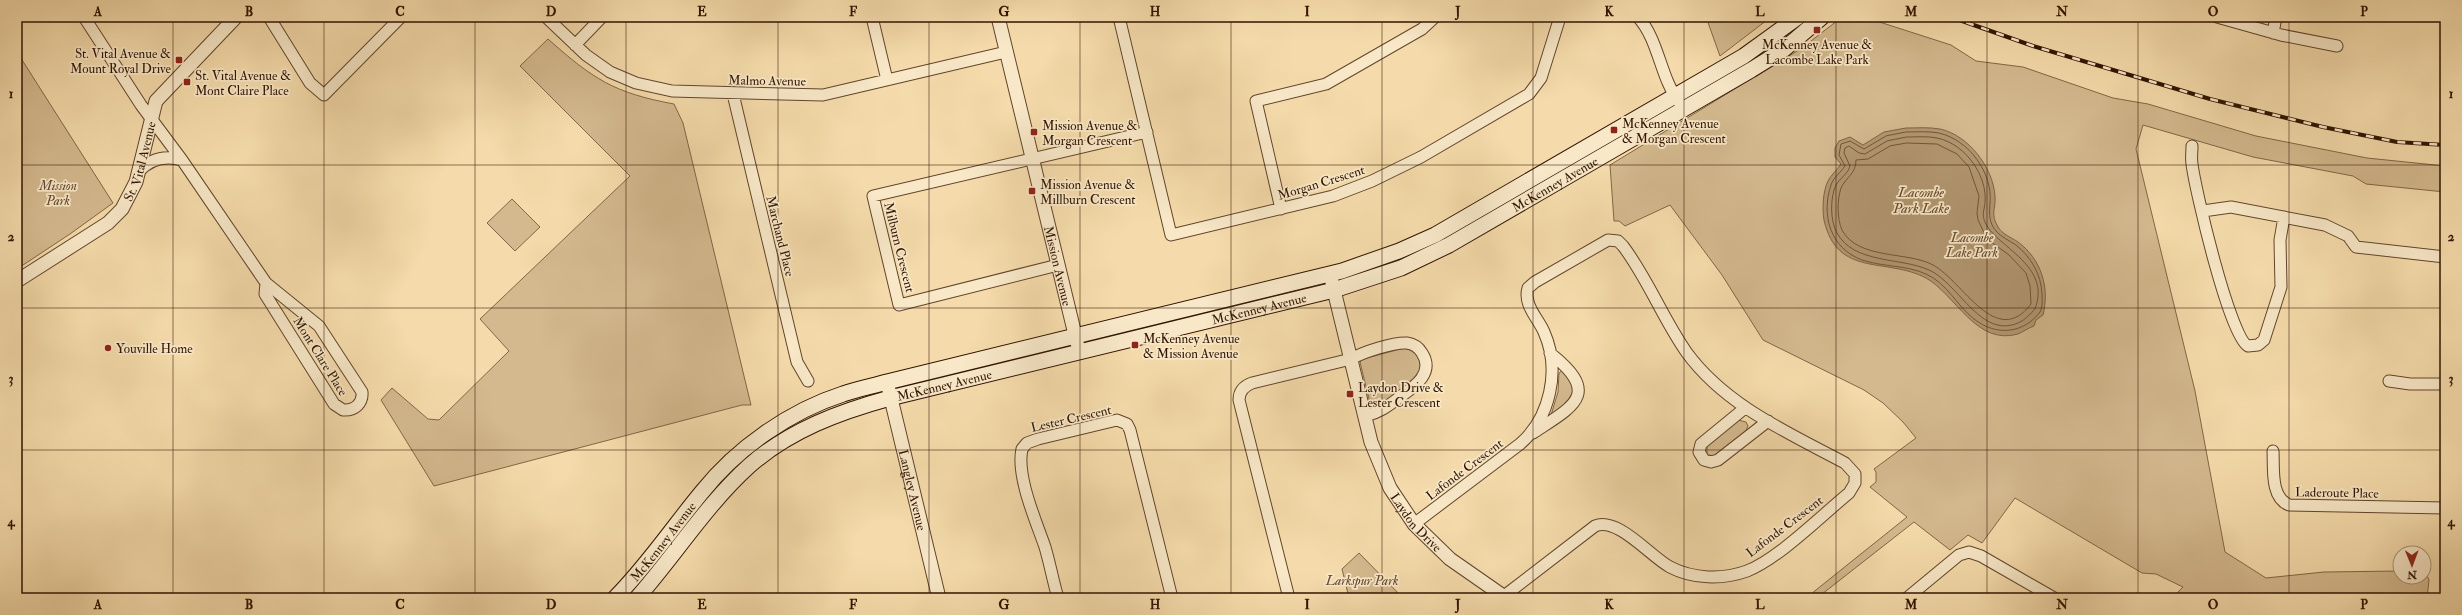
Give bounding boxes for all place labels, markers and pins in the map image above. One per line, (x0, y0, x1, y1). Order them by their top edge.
marker: McKenney Avenue & Lacombe Lake Park (1812, 25, 1822, 35)
place label: McKenney Avenue & Lacombe Lake Park (1762, 37, 1872, 68)
place label: St. Vital Avenue & Mount Royal Drive (70, 46, 172, 78)
marker: St. Vital Avenue & Mount Royal Drive (174, 55, 184, 65)
place label: St. Vital Avenue & Mont Claire Place (195, 68, 291, 99)
marker: St. Vital Avenue & Mont Claire Place (182, 77, 192, 87)
place label: McKenney Avenue & Morgan Crescent (1622, 116, 1726, 147)
place label: Mission Avenue & Morgan Crescent (1042, 118, 1137, 149)
marker: McKenney Avenue & Morgan Crescent (1609, 125, 1619, 135)
marker: Mission Avenue & Morgan Crescent (1029, 127, 1039, 137)
place label: Mission Avenue & Millburn Crescent (1040, 177, 1136, 208)
marker: Mission Avenue & Millburn Crescent (1027, 186, 1037, 196)
place label: McKenney Avenue & Mission Avenue (1143, 331, 1240, 362)
marker: McKenney Avenue & Mission Avenue (1130, 340, 1140, 350)
place label: Youville Home (116, 341, 193, 357)
marker: Youville Home (103, 343, 113, 353)
place label: Laydon Drive & Lester Crescent (1358, 380, 1444, 411)
marker: Laydon Drive & Lester Crescent (1345, 389, 1355, 399)

